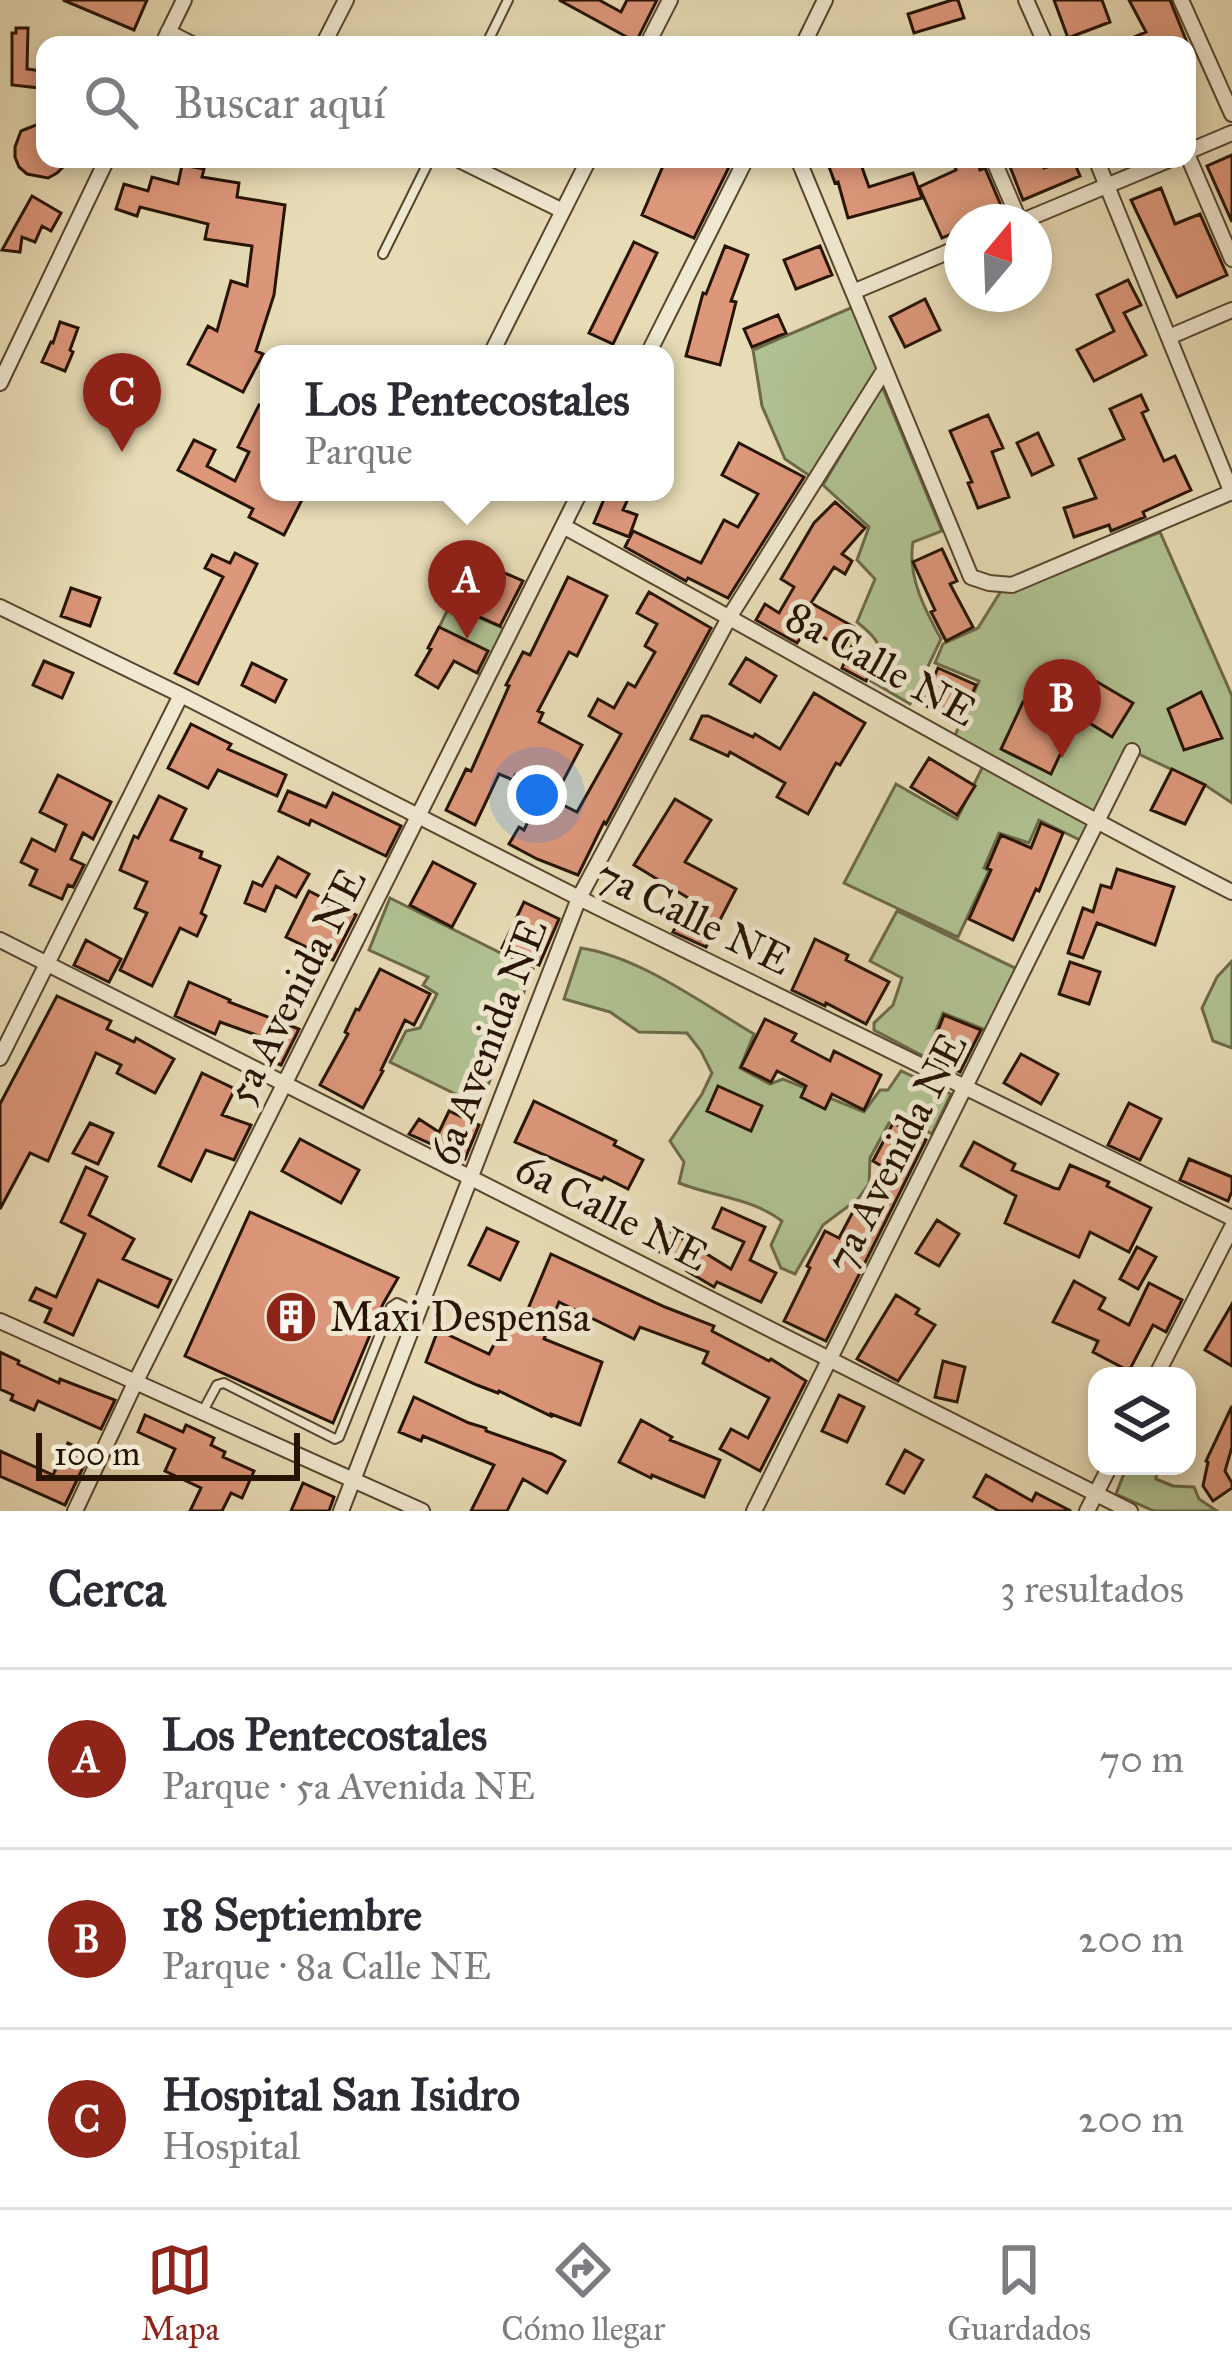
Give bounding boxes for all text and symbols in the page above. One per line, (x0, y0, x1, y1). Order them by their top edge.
search box (36, 36, 1196, 168)
icon: search (78, 69, 144, 135)
text: Buscar aquí (174, 75, 386, 130)
north arrow (944, 204, 1052, 312)
popup (260, 345, 674, 501)
pin: C (83, 353, 161, 452)
text: Los Pentecostales (304, 372, 630, 427)
text: Parque (304, 427, 413, 475)
pin: A (428, 540, 506, 639)
street label: 8a Calle NE (776, 590, 986, 738)
pin: B (1023, 659, 1101, 758)
your location (507, 765, 567, 825)
street label: 7a Calle NE (588, 848, 800, 986)
street label: 5a Avenida NE (214, 859, 378, 1113)
street label: 6a Avenida NE (417, 911, 559, 1173)
street label: 7a Avenida NE (814, 1024, 978, 1280)
street label: 6a Calle NE (507, 1141, 717, 1283)
building icon: Maxi Despensa (263, 1289, 319, 1345)
place label: Maxi Despensa (330, 1291, 591, 1343)
map controls (1088, 1367, 1196, 1475)
button: layers (1088, 1367, 1196, 1475)
scale bar (36, 1427, 300, 1480)
text: 100 m (54, 1434, 140, 1474)
text: Cerca (48, 1558, 166, 1620)
text: 3 resultados (1000, 1565, 1184, 1613)
text: Los Pentecostales (162, 1707, 487, 1762)
text: A (74, 1735, 100, 1783)
text: 70 m (1099, 1735, 1184, 1783)
text: Parque · 5a Avenida NE (162, 1762, 535, 1810)
text: 18 Septiembre (162, 1887, 422, 1942)
text: B (74, 1915, 100, 1963)
text: 200 m (1078, 1915, 1184, 1963)
text: Parque · 8a Calle NE (162, 1942, 491, 1990)
text: Hospital San Isidro (162, 2067, 520, 2122)
text: C (74, 2095, 100, 2143)
text: 200 m (1078, 2095, 1184, 2143)
text: Hospital (162, 2122, 300, 2170)
tab: Mapa (141, 2237, 219, 2349)
tab: Cómo llegar (501, 2237, 665, 2349)
tab: Guardados (947, 2237, 1091, 2349)

